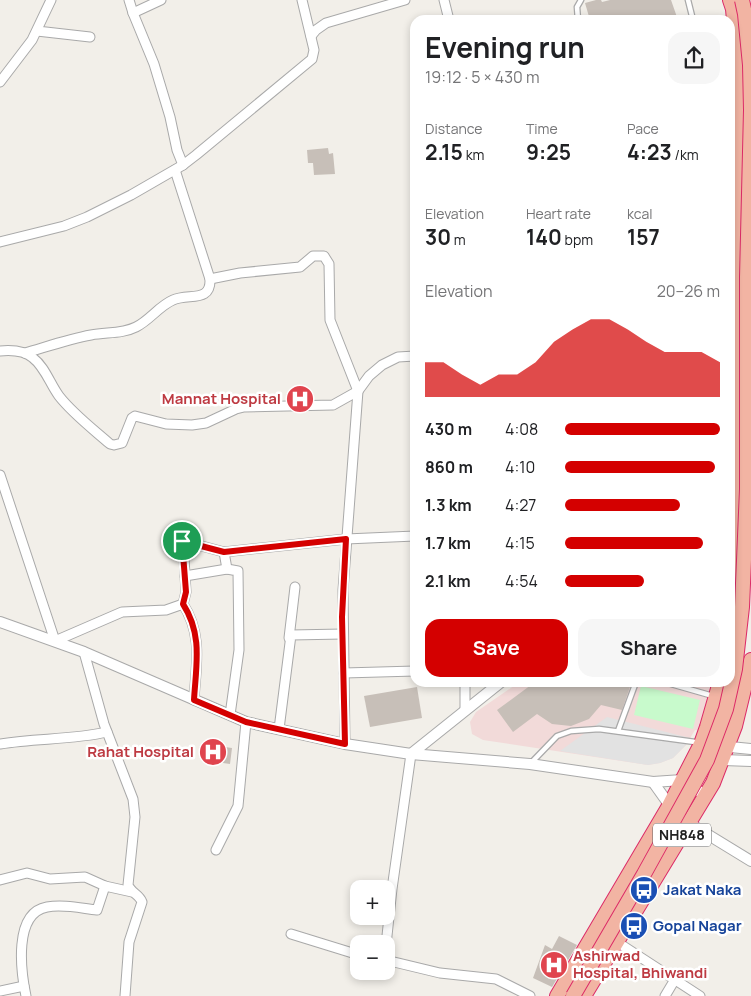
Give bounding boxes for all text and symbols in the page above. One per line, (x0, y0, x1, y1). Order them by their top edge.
text: Evening run (425, 28, 585, 66)
button: share (668, 32, 720, 84)
text: 19:12 · 5 × 430 m (425, 66, 540, 88)
text: Distance (425, 119, 482, 138)
text: Time (526, 119, 558, 138)
text: Pace (627, 119, 659, 138)
text: 2.15 (425, 138, 463, 166)
text: 9:25 (526, 138, 571, 166)
text: 4:23 (627, 138, 672, 166)
text: km (463, 145, 485, 164)
text: /km (672, 145, 699, 164)
text: Elevation (425, 204, 484, 223)
text: Heart rate (526, 204, 591, 223)
text: kcal (627, 204, 653, 223)
text: 30 (425, 223, 451, 251)
text: 140 (526, 223, 562, 251)
text: 157 (627, 223, 660, 251)
text: m (451, 230, 466, 249)
text: bpm (562, 230, 593, 249)
text: Elevation (425, 280, 493, 302)
text: 20–26 m (657, 280, 720, 302)
hospital icon: Mannat Hospital (285, 384, 315, 414)
place label: Mannat Hospital (162, 388, 281, 409)
text: 430 m (425, 418, 472, 440)
text: 4:08 (505, 418, 538, 440)
text: 860 m (425, 456, 473, 478)
text: 4:10 (505, 456, 535, 478)
text: 1.3 km (425, 494, 472, 516)
text: 4:27 (505, 494, 536, 516)
pin (161, 520, 203, 562)
icon: arrive (168, 527, 196, 555)
text: 1.7 km (425, 532, 471, 554)
text: 4:15 (505, 532, 535, 554)
text: 2.1 km (425, 570, 471, 592)
text: 4:54 (505, 570, 538, 592)
button: Save (425, 619, 568, 677)
button: Share (578, 619, 720, 677)
hospital icon: Rahat Hospital (198, 737, 228, 767)
place label: Rahat Hospital (87, 741, 194, 762)
road number: NH848 (653, 824, 711, 846)
bus stop icon: Jakat Naka (629, 875, 659, 905)
place label: Jakat Naka (663, 879, 741, 900)
map controls (350, 880, 395, 980)
button: + (350, 880, 395, 925)
bus stop icon: Gopal Nagar (619, 911, 649, 941)
place label: Gopal Nagar (653, 915, 742, 936)
button: − (350, 935, 395, 980)
place label: Ashirwad Hospital, Bhiwandi (573, 945, 707, 983)
hospital icon: Ashirwad Hospital, Bhiwandi (539, 950, 569, 980)

